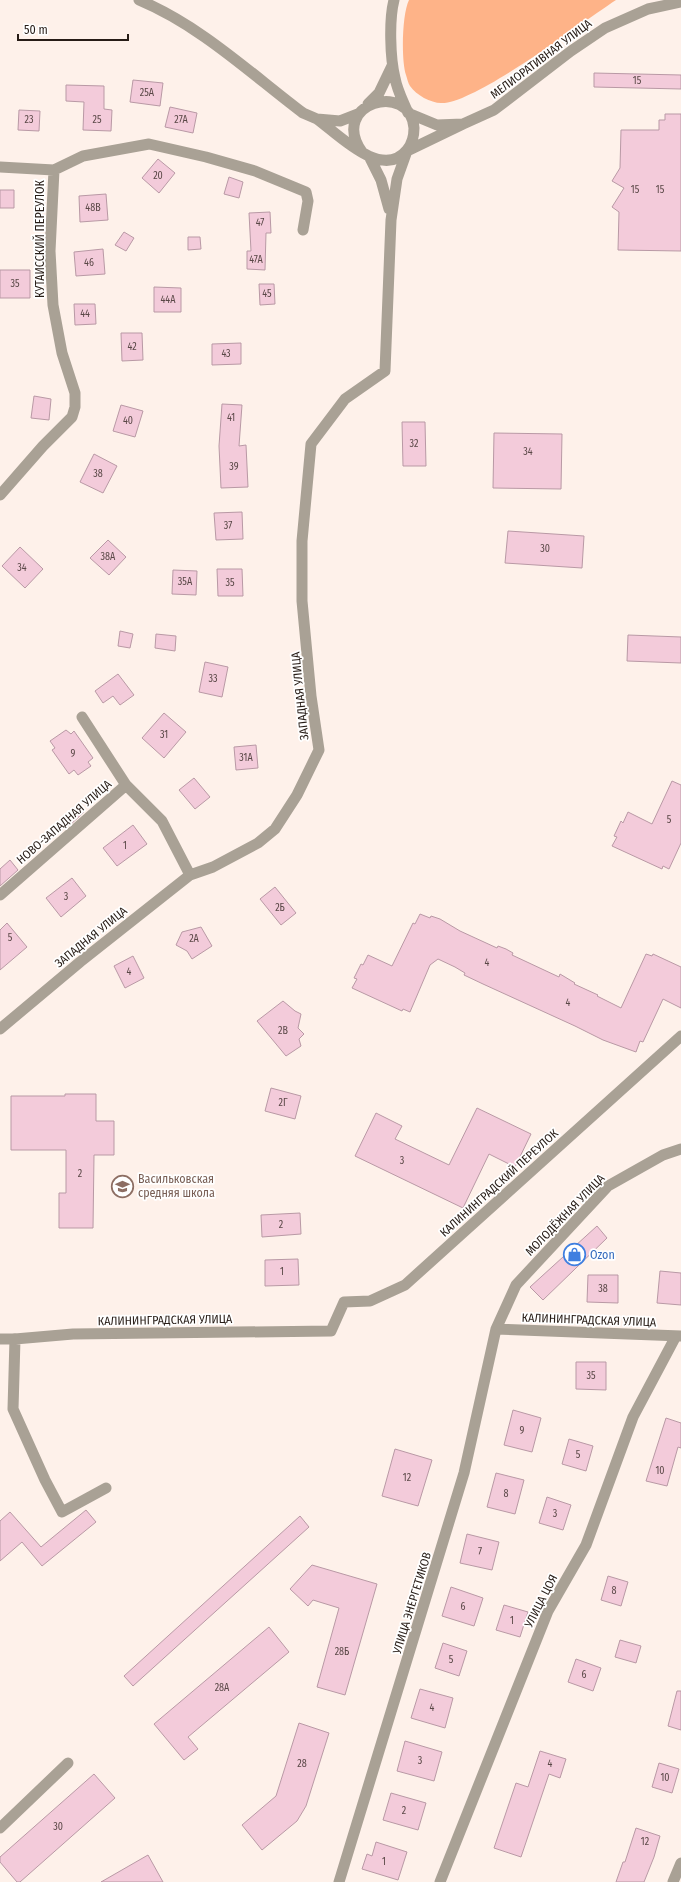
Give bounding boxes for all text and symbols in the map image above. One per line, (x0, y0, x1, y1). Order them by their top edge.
scale bar (18, 16, 128, 42)
street label: МЕЛИОРАТИВНАЯ УЛИЦА (488, 16, 595, 102)
text: 50 m (24, 23, 48, 37)
house number: 15 (633, 75, 642, 87)
house number: 25А (140, 87, 155, 99)
house number: 23 (25, 114, 34, 126)
house number: 25 (93, 114, 102, 126)
house number: 27А (174, 114, 188, 126)
house number: 20 (153, 170, 163, 182)
street label: КУТАИССКИЙ ПЕРЕУЛОК (32, 179, 47, 298)
house number: 15 (631, 184, 640, 196)
house number: 15 (656, 184, 665, 196)
house number: 48В (85, 202, 101, 214)
house number: 47 (256, 217, 264, 229)
house number: 47А (249, 254, 264, 266)
house number: 46 (84, 257, 94, 269)
house number: 35 (10, 278, 20, 290)
house number: 45 (262, 288, 272, 300)
house number: 44А (161, 294, 176, 306)
house number: 44 (80, 308, 90, 320)
house number: 42 (127, 341, 137, 353)
house number: 43 (221, 348, 231, 360)
house number: 41 (227, 412, 235, 424)
house number: 40 (123, 415, 133, 427)
house number: 32 (410, 438, 419, 450)
house number: 34 (523, 446, 533, 458)
house number: 39 (229, 461, 239, 473)
house number: 38 (93, 468, 103, 480)
house number: 37 (224, 520, 232, 532)
house number: 30 (540, 543, 550, 555)
house number: 38А (101, 551, 116, 563)
house number: 34 (17, 562, 27, 574)
house number: 35А (178, 576, 193, 588)
house number: 35 (225, 577, 235, 589)
street label: ЗАПАДНАЯ УЛИЦА (288, 651, 312, 741)
house number: 33 (208, 673, 218, 685)
house number: 31 (160, 729, 168, 741)
house number: 9 (71, 748, 76, 760)
house number: 31А (239, 752, 253, 764)
street label: НОВО-ЗАПАДНАЯ УЛИЦА (14, 777, 115, 867)
house number: 5 (667, 814, 672, 826)
house number: 1 (123, 840, 127, 852)
house number: 3 (64, 891, 69, 903)
house number: 2Б (275, 902, 285, 914)
street label: ЗАПАДНАЯ УЛИЦА (52, 903, 130, 970)
house number: 5 (8, 932, 13, 944)
house number: 2А (189, 933, 200, 945)
house number: 4 (485, 957, 490, 969)
house number: 4 (127, 966, 132, 978)
house number: 4 (566, 997, 571, 1009)
house number: 2В (278, 1025, 288, 1037)
house number: 2Г (278, 1097, 288, 1109)
street label: КАЛИНИНГРАДСКИЙ ПЕРЕУЛОК (436, 1125, 561, 1240)
house number: 3 (400, 1155, 405, 1167)
house number: 2 (78, 1168, 83, 1180)
street label: МОЛОДЁЖНАЯ УЛИЦА (522, 1170, 608, 1259)
place label: Васильковская средняя школа (138, 1172, 215, 1200)
school or university icon: Васильковская средняя школа (109, 1173, 135, 1199)
house number: 2 (279, 1219, 284, 1231)
shop icon: Ozon (561, 1242, 587, 1268)
place label: Ozon (590, 1248, 615, 1262)
house number: 1 (280, 1266, 284, 1278)
house number: 38 (598, 1283, 608, 1295)
street label: КАЛИНИНГРАДСКАЯ УЛИЦА (521, 1311, 657, 1329)
street label: КАЛИНИНГРАДСКАЯ УЛИЦА (98, 1312, 233, 1328)
house number: 35 (586, 1370, 596, 1382)
house number: 9 (520, 1425, 525, 1437)
house number: 5 (576, 1449, 581, 1461)
house number: 10 (655, 1465, 665, 1477)
house number: 12 (403, 1472, 412, 1484)
house number: 8 (504, 1488, 509, 1500)
house number: 3 (553, 1508, 558, 1520)
house number: 7 (478, 1546, 482, 1558)
street label: УЛИЦА ЭНЕРГЕТИКОВ (390, 1550, 434, 1656)
street label: УЛИЦА ЦОЯ (521, 1572, 560, 1631)
house number: 8 (612, 1585, 617, 1597)
house number: 6 (461, 1601, 466, 1613)
house number: 1 (510, 1615, 514, 1627)
house number: 28Б (335, 1646, 349, 1658)
house number: 5 (449, 1654, 454, 1666)
house number: 6 (582, 1669, 587, 1681)
house number: 28А (215, 1682, 230, 1694)
house number: 4 (430, 1702, 435, 1714)
house number: 3 (418, 1755, 423, 1767)
house number: 28 (297, 1758, 307, 1770)
house number: 4 (548, 1758, 553, 1770)
house number: 10 (660, 1772, 670, 1784)
house number: 2 (402, 1805, 407, 1817)
house number: 30 (53, 1821, 63, 1833)
house number: 12 (641, 1836, 650, 1848)
house number: 1 (382, 1856, 386, 1868)

